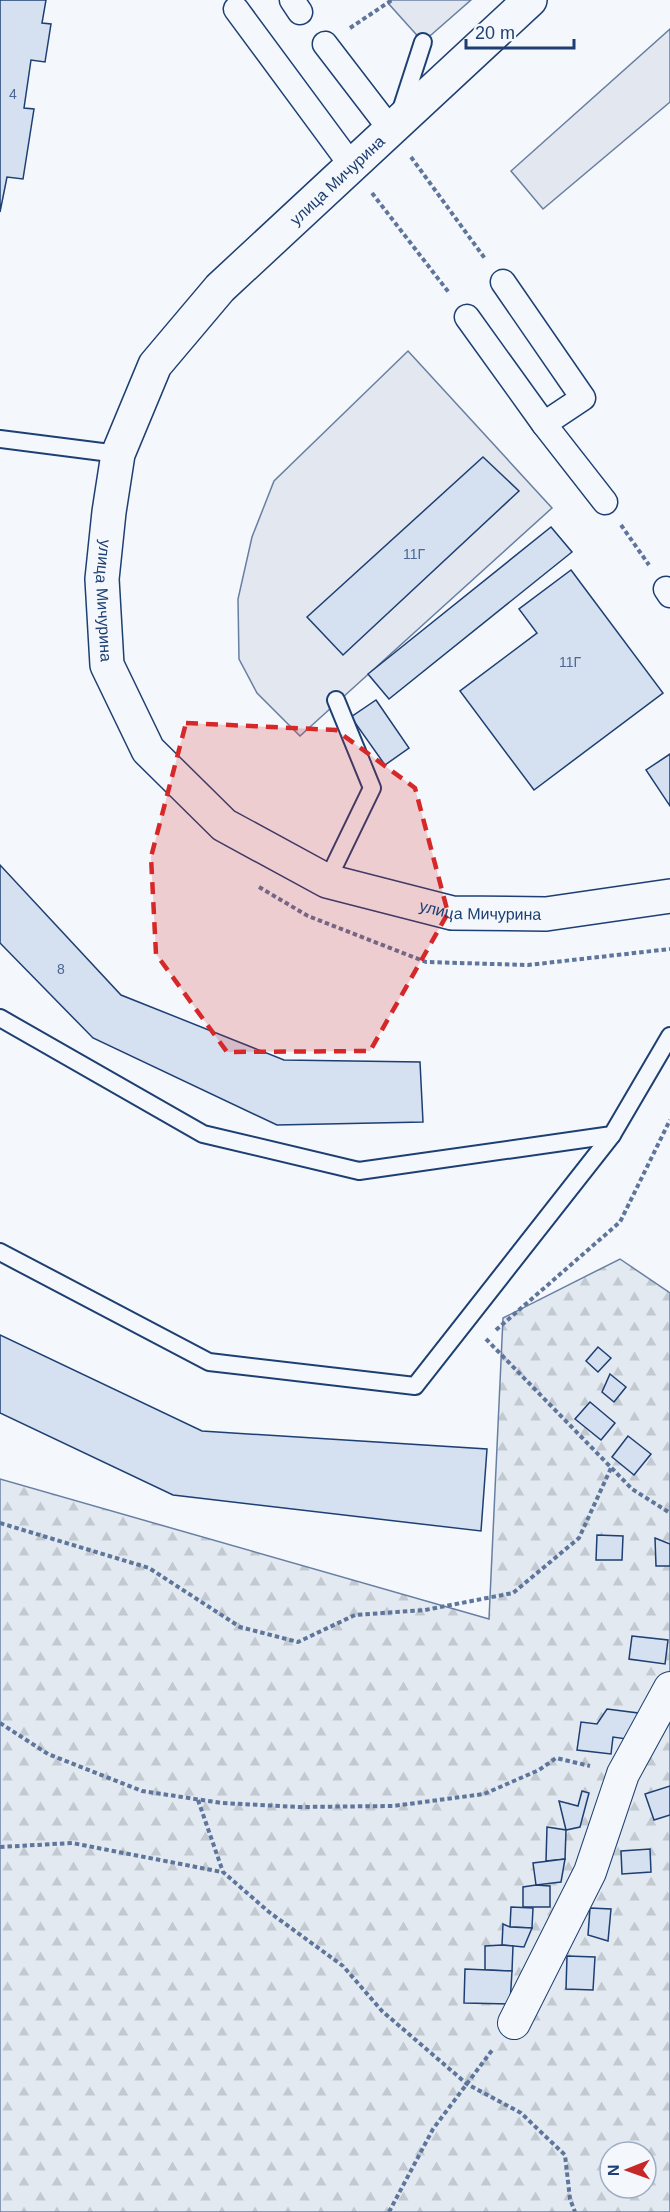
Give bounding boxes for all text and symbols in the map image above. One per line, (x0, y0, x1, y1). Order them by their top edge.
scale bar (466, 12, 574, 50)
text: 20 m (475, 23, 515, 43)
house number: 4 (9, 86, 17, 102)
street label: улица Мичурина (287, 132, 388, 228)
street label: улица Мичурина (93, 539, 115, 662)
house number: 11Г (403, 546, 425, 562)
house number: 11Г (559, 654, 581, 670)
street label: улица Мичурина (418, 897, 542, 923)
house number: 8 (57, 961, 65, 977)
north arrow (598, 2140, 658, 2200)
text: N (605, 2164, 622, 2176)

